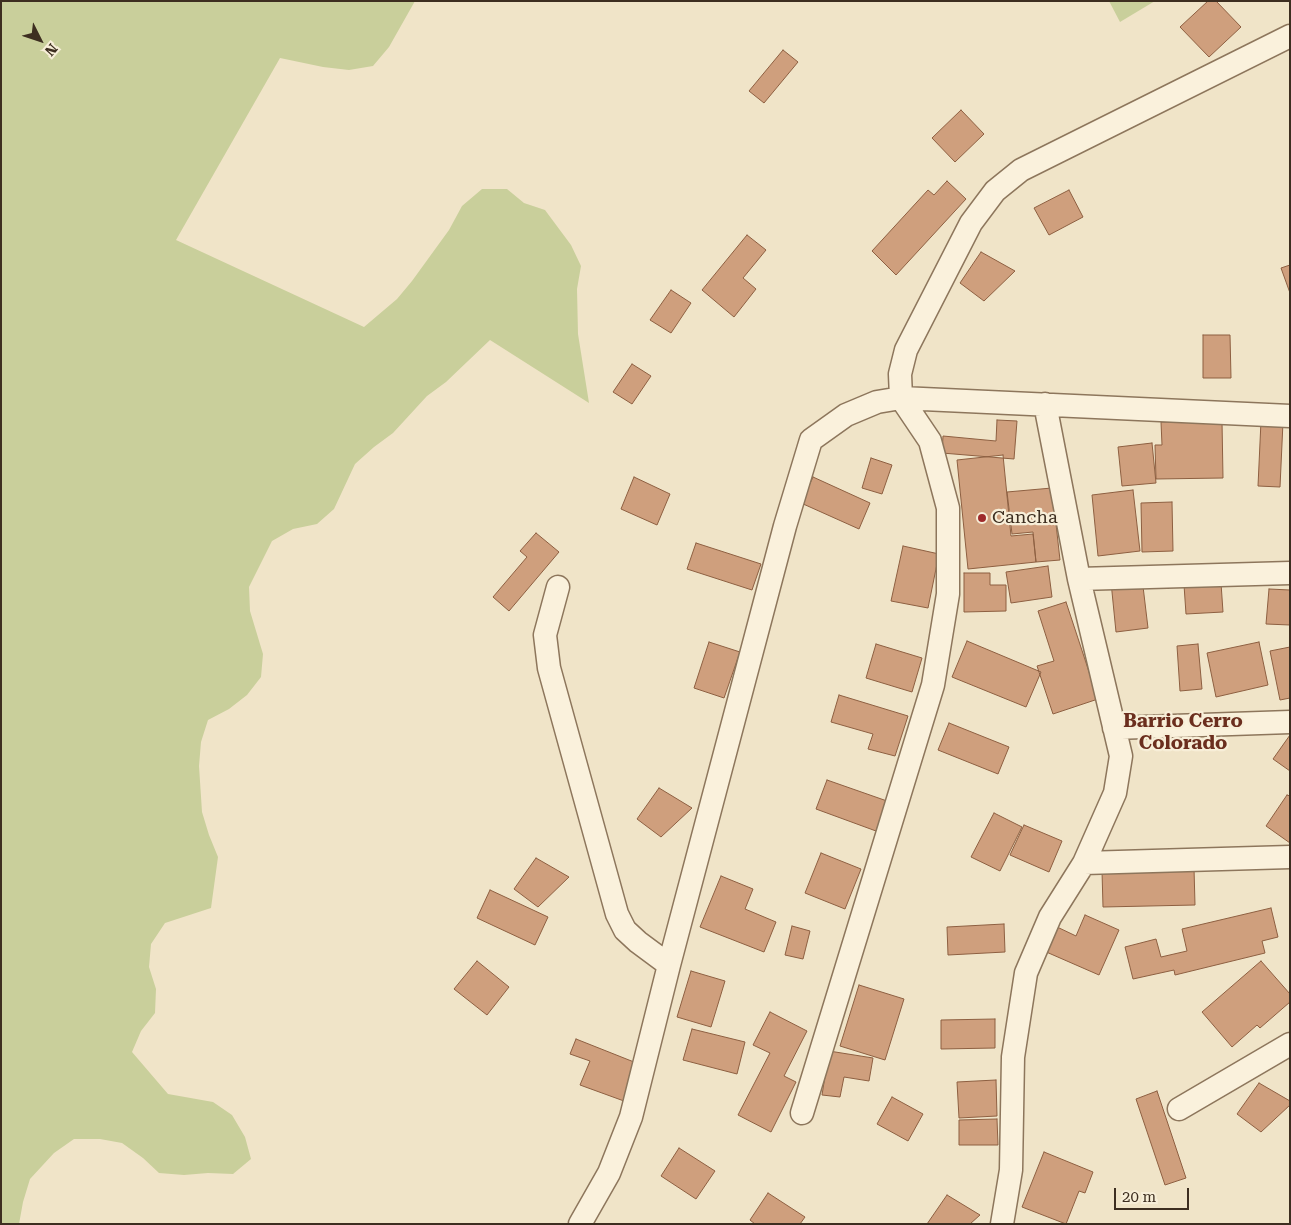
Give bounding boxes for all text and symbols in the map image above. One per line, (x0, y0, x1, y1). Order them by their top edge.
north arrow (15, 15, 65, 65)
text: N (42, 41, 61, 59)
place label: Cancha (992, 507, 1058, 529)
marker: Cancha (976, 512, 988, 524)
district label: Barrio Cerro Colorado (1123, 710, 1243, 754)
scale bar (1116, 1178, 1191, 1210)
text: 20 m (1122, 1188, 1156, 1206)

